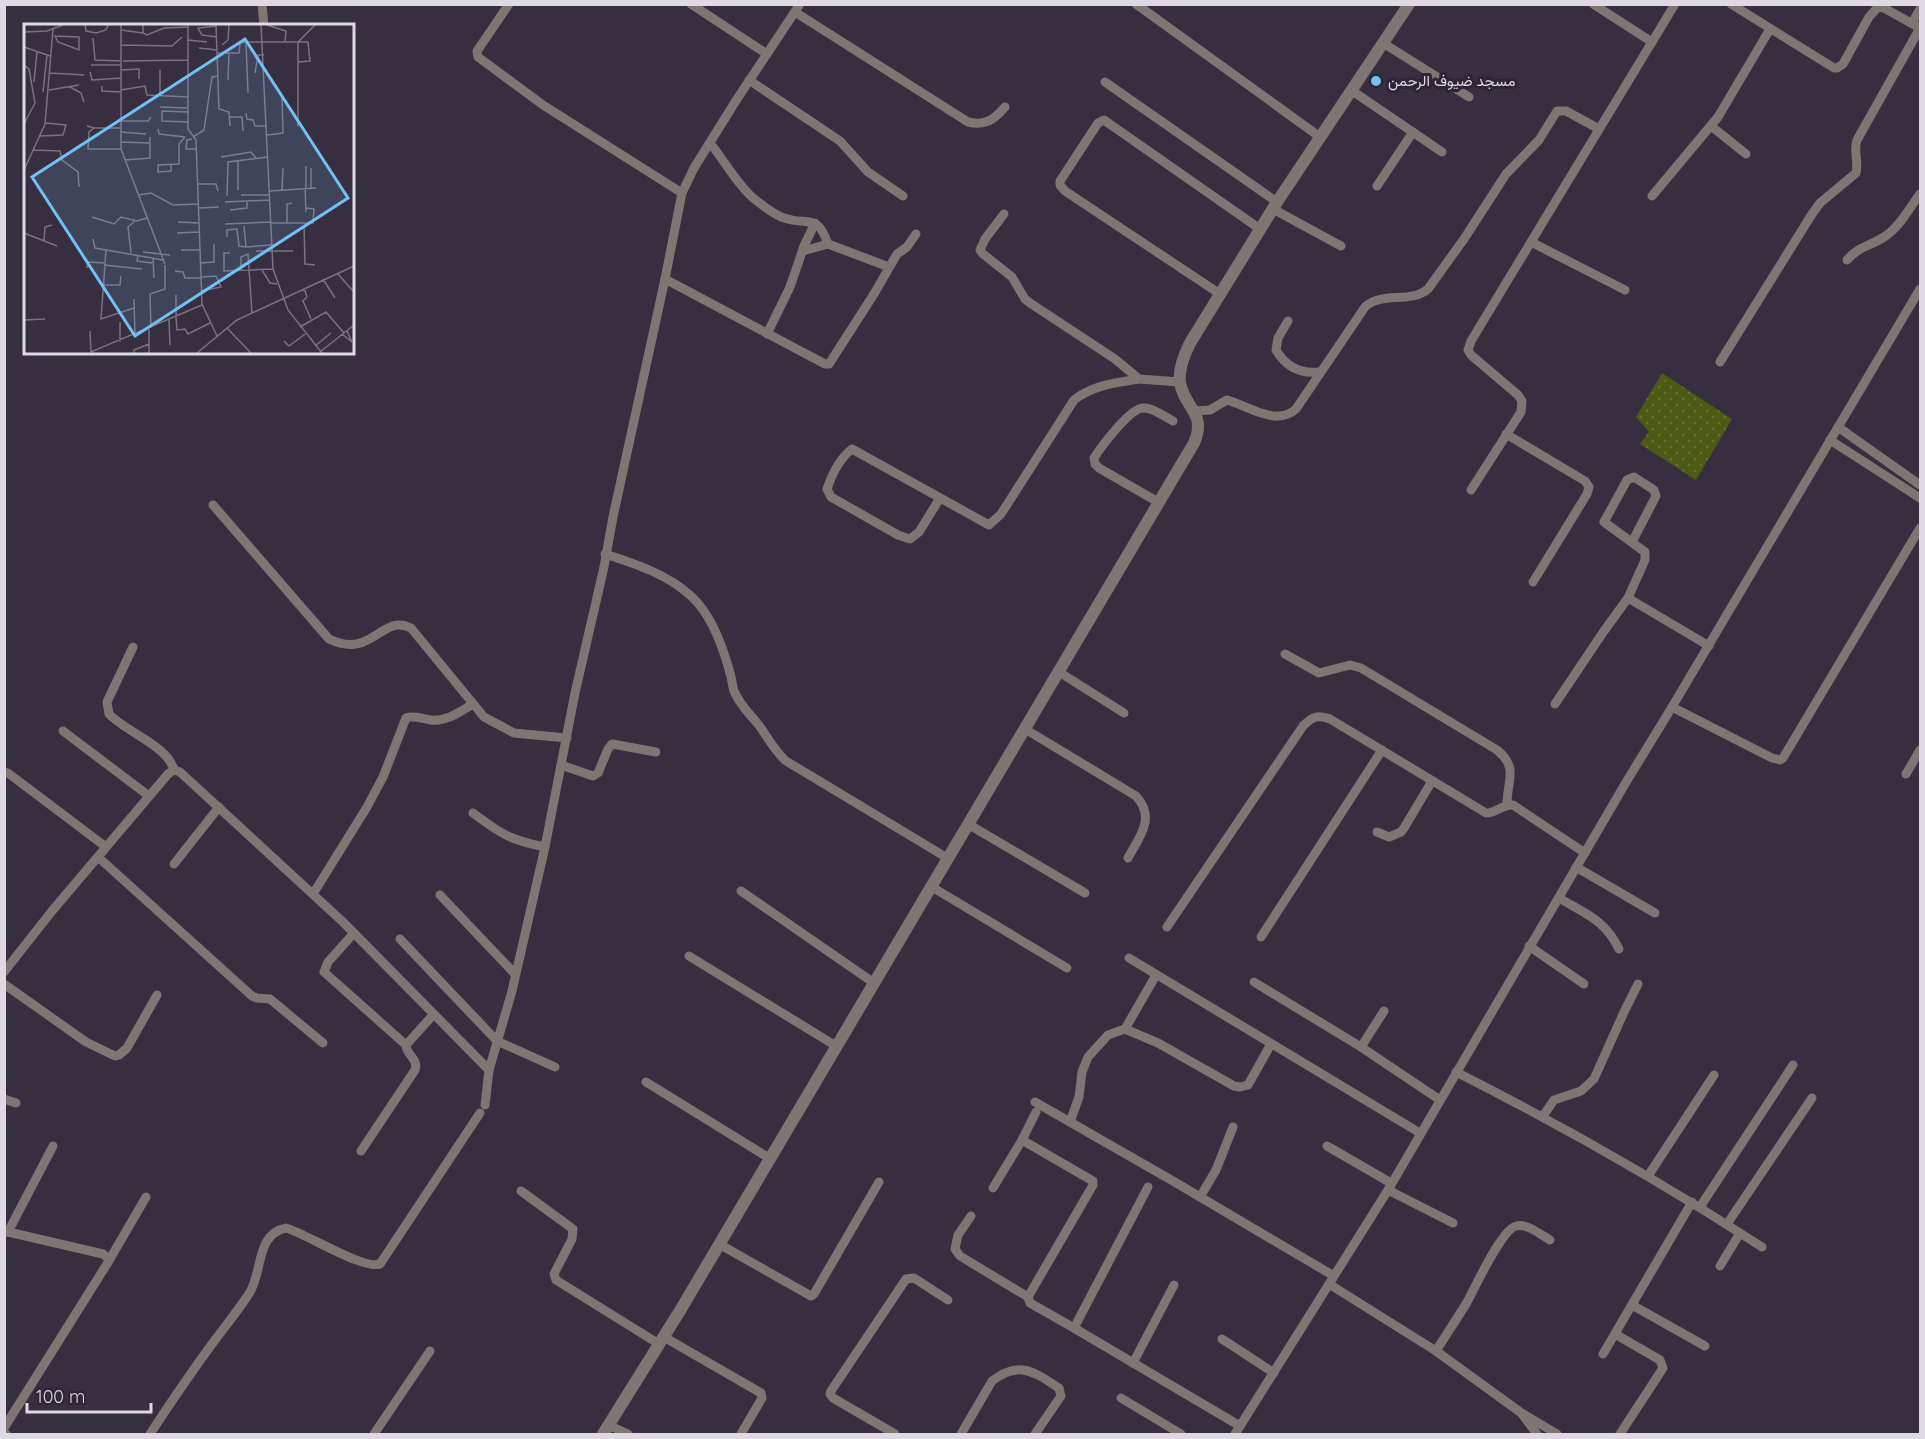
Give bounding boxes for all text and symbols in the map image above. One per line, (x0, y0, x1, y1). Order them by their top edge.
inset map (24, 24, 354, 354)
place label: مسجد ضيوف الرحمن (1388, 71, 1515, 91)
marker: مسجد ضيوف الرحمن (1369, 74, 1383, 88)
scale bar (27, 1376, 152, 1414)
text: 100 m (36, 1385, 85, 1408)

